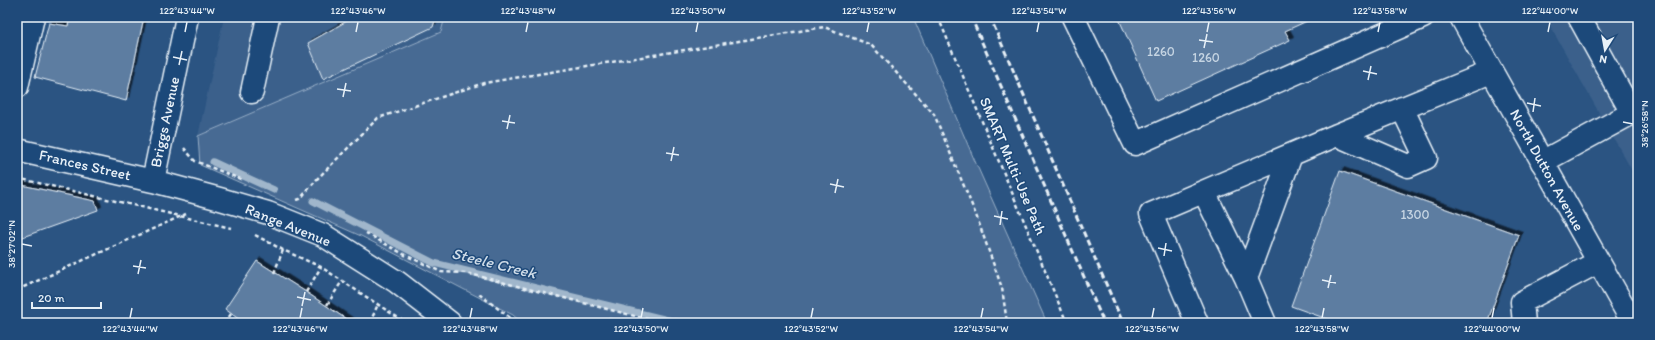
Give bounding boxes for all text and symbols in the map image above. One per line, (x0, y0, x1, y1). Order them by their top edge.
text: 122°43'44"W (159, 4, 215, 17)
text: 122°43'46"W (331, 4, 386, 17)
text: 122°43'48"W (500, 4, 556, 17)
text: 122°43'50"W (670, 4, 726, 17)
text: 122°43'52"W (842, 4, 897, 17)
text: 122°43'54"W (1012, 4, 1067, 17)
text: 122°43'56"W (1182, 4, 1237, 17)
text: 122°43'58"W (1353, 4, 1408, 17)
text: 122°44'00"W (1522, 4, 1579, 17)
north arrow (1585, 30, 1625, 70)
house number: 1260 (1147, 44, 1175, 59)
house number: 1260 (1192, 50, 1220, 65)
text: N (1598, 52, 1608, 66)
street label: Briggs Avenue (147, 75, 183, 169)
street label: SMART Multi-Use Path (976, 94, 1050, 238)
text: 38°26'58"N (1638, 100, 1651, 148)
street label: North Dutton Avenue (1506, 106, 1588, 234)
street label: Frances Street (37, 146, 133, 184)
street label: Range Avenue (242, 200, 334, 250)
house number: 1300 (1400, 207, 1430, 222)
text: 38°27'02"N (5, 220, 18, 268)
water label: Steele Creek (450, 243, 539, 283)
scale bar (32, 284, 101, 310)
text: 20 m (38, 291, 65, 305)
text: 122°43'44"W (102, 322, 158, 335)
text: 122°43'46"W (273, 322, 328, 335)
text: 122°43'48"W (442, 322, 498, 335)
text: 122°43'50"W (613, 322, 669, 335)
text: 122°43'52"W (784, 322, 839, 335)
text: 122°43'54"W (954, 322, 1009, 335)
text: 122°43'56"W (1125, 322, 1180, 335)
text: 122°43'58"W (1295, 322, 1350, 335)
text: 122°44'00"W (1464, 322, 1521, 335)

